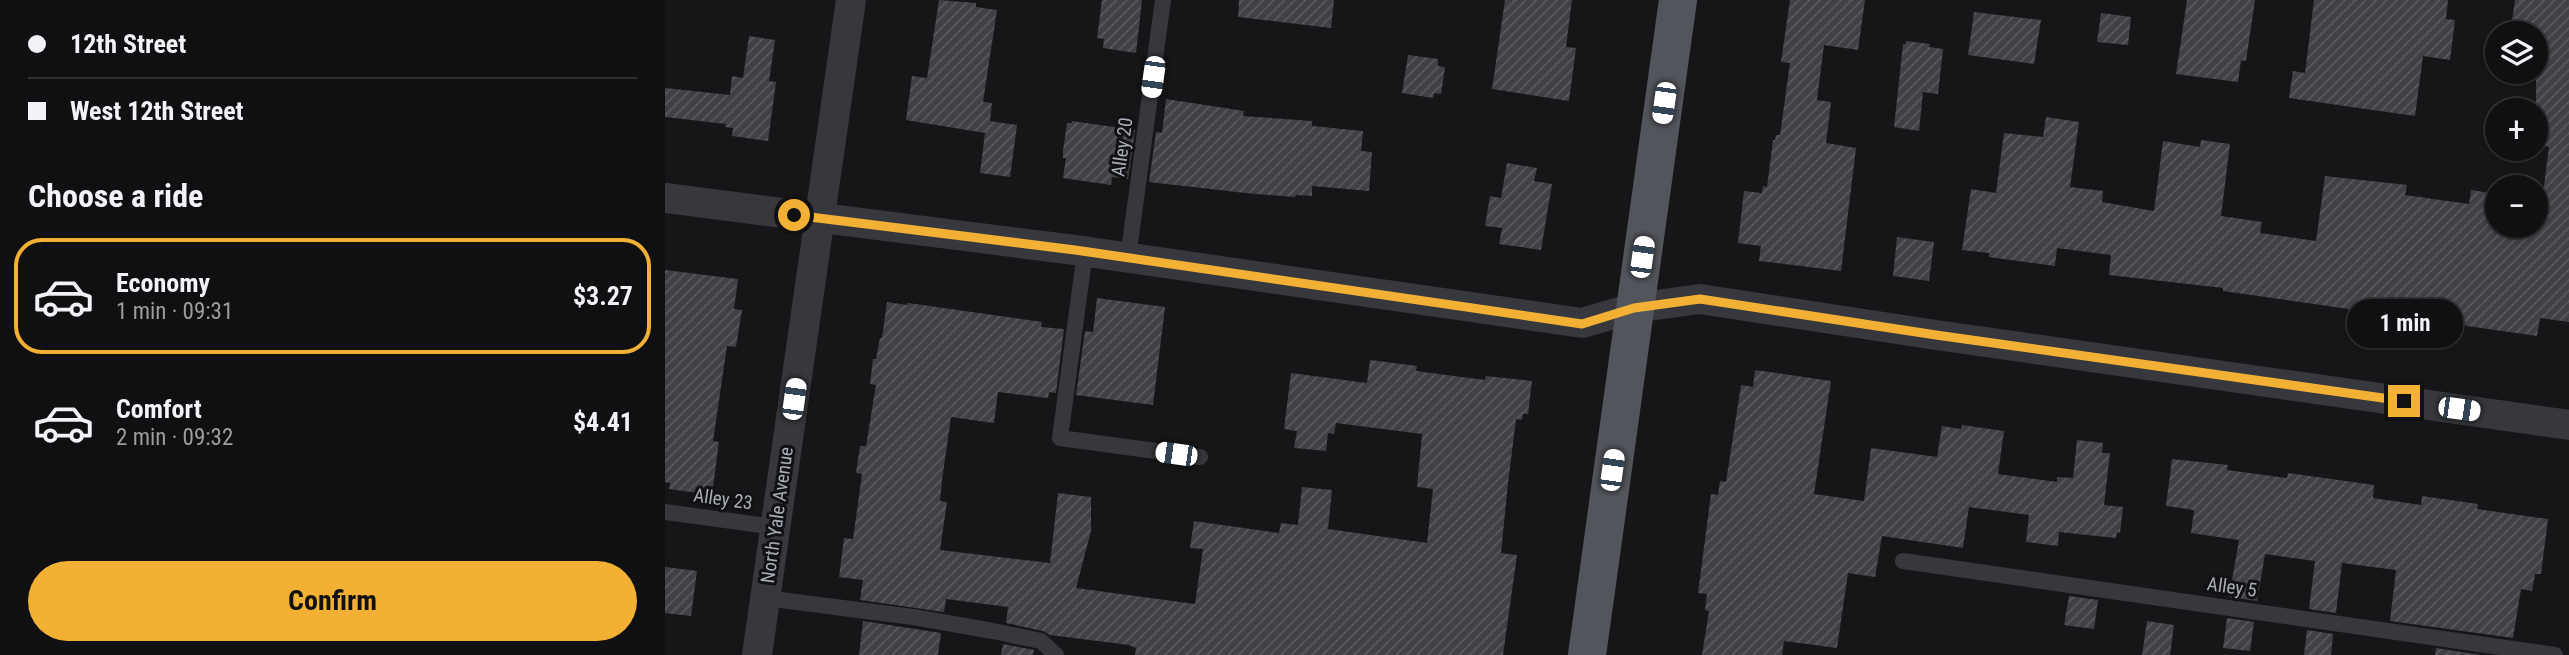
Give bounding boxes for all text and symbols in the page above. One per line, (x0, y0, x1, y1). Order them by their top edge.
map controls (2485, 21, 2548, 238)
button: layers (2485, 21, 2548, 84)
text: 12th Street (70, 29, 186, 59)
car (1140, 55, 1167, 99)
car (1651, 81, 1678, 125)
text: West 12th Street (70, 96, 244, 126)
button: + (2485, 98, 2548, 161)
street label: Alley 20 (1106, 116, 1138, 178)
button: − (2485, 175, 2548, 238)
text: Choose a ride (28, 177, 203, 215)
route start (778, 199, 810, 231)
car (1629, 235, 1656, 279)
icon: car (32, 265, 95, 328)
text: Economy (116, 268, 210, 298)
text: $3.27 (573, 281, 633, 311)
text: 1 min · 09:31 (116, 298, 233, 325)
callout: 1 min (2346, 300, 2462, 348)
text: 1 min (2379, 310, 2431, 337)
car (781, 377, 808, 421)
route end (2388, 385, 2420, 417)
icon: car (32, 391, 95, 454)
text: Comfort (116, 394, 202, 424)
car (2437, 396, 2482, 422)
text: $4.41 (573, 407, 633, 437)
text: 2 min · 09:32 (116, 424, 233, 451)
car (1154, 441, 1199, 467)
street label: North Yale Avenue (756, 445, 798, 585)
car (1599, 448, 1626, 492)
street label: Alley 23 (692, 483, 754, 515)
button: Confirm (28, 561, 637, 641)
street label: Alley 5 (2206, 572, 2258, 602)

